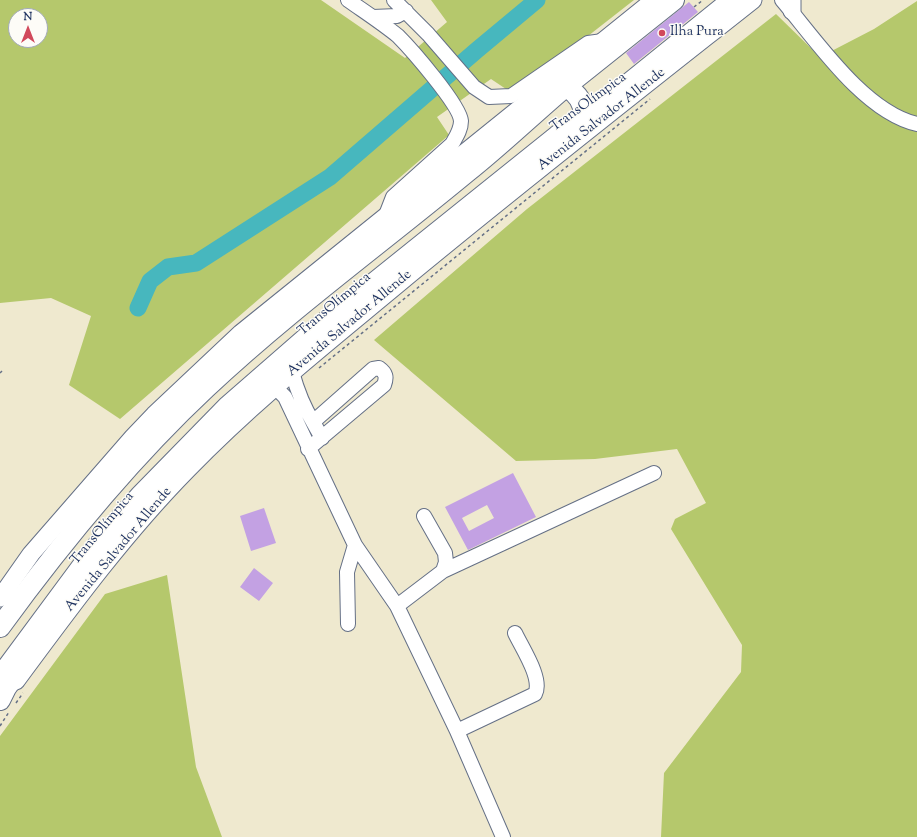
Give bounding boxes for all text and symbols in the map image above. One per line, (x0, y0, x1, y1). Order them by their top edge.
north arrow (8, 8, 48, 48)
text: N (24, 9, 32, 25)
place label: Ilha Pura (670, 25, 724, 41)
marker: Ilha Pura (657, 28, 667, 38)
street label: Avenida Salvador Allende (535, 65, 669, 175)
street label: TransOlímpica (548, 70, 630, 136)
street label: Avenida Salvador Allende (284, 267, 416, 381)
street label: TransOlímpica (295, 270, 375, 340)
street label: Avenida Salvador Allende (62, 484, 176, 616)
street label: TransOlímpica (68, 489, 138, 569)

